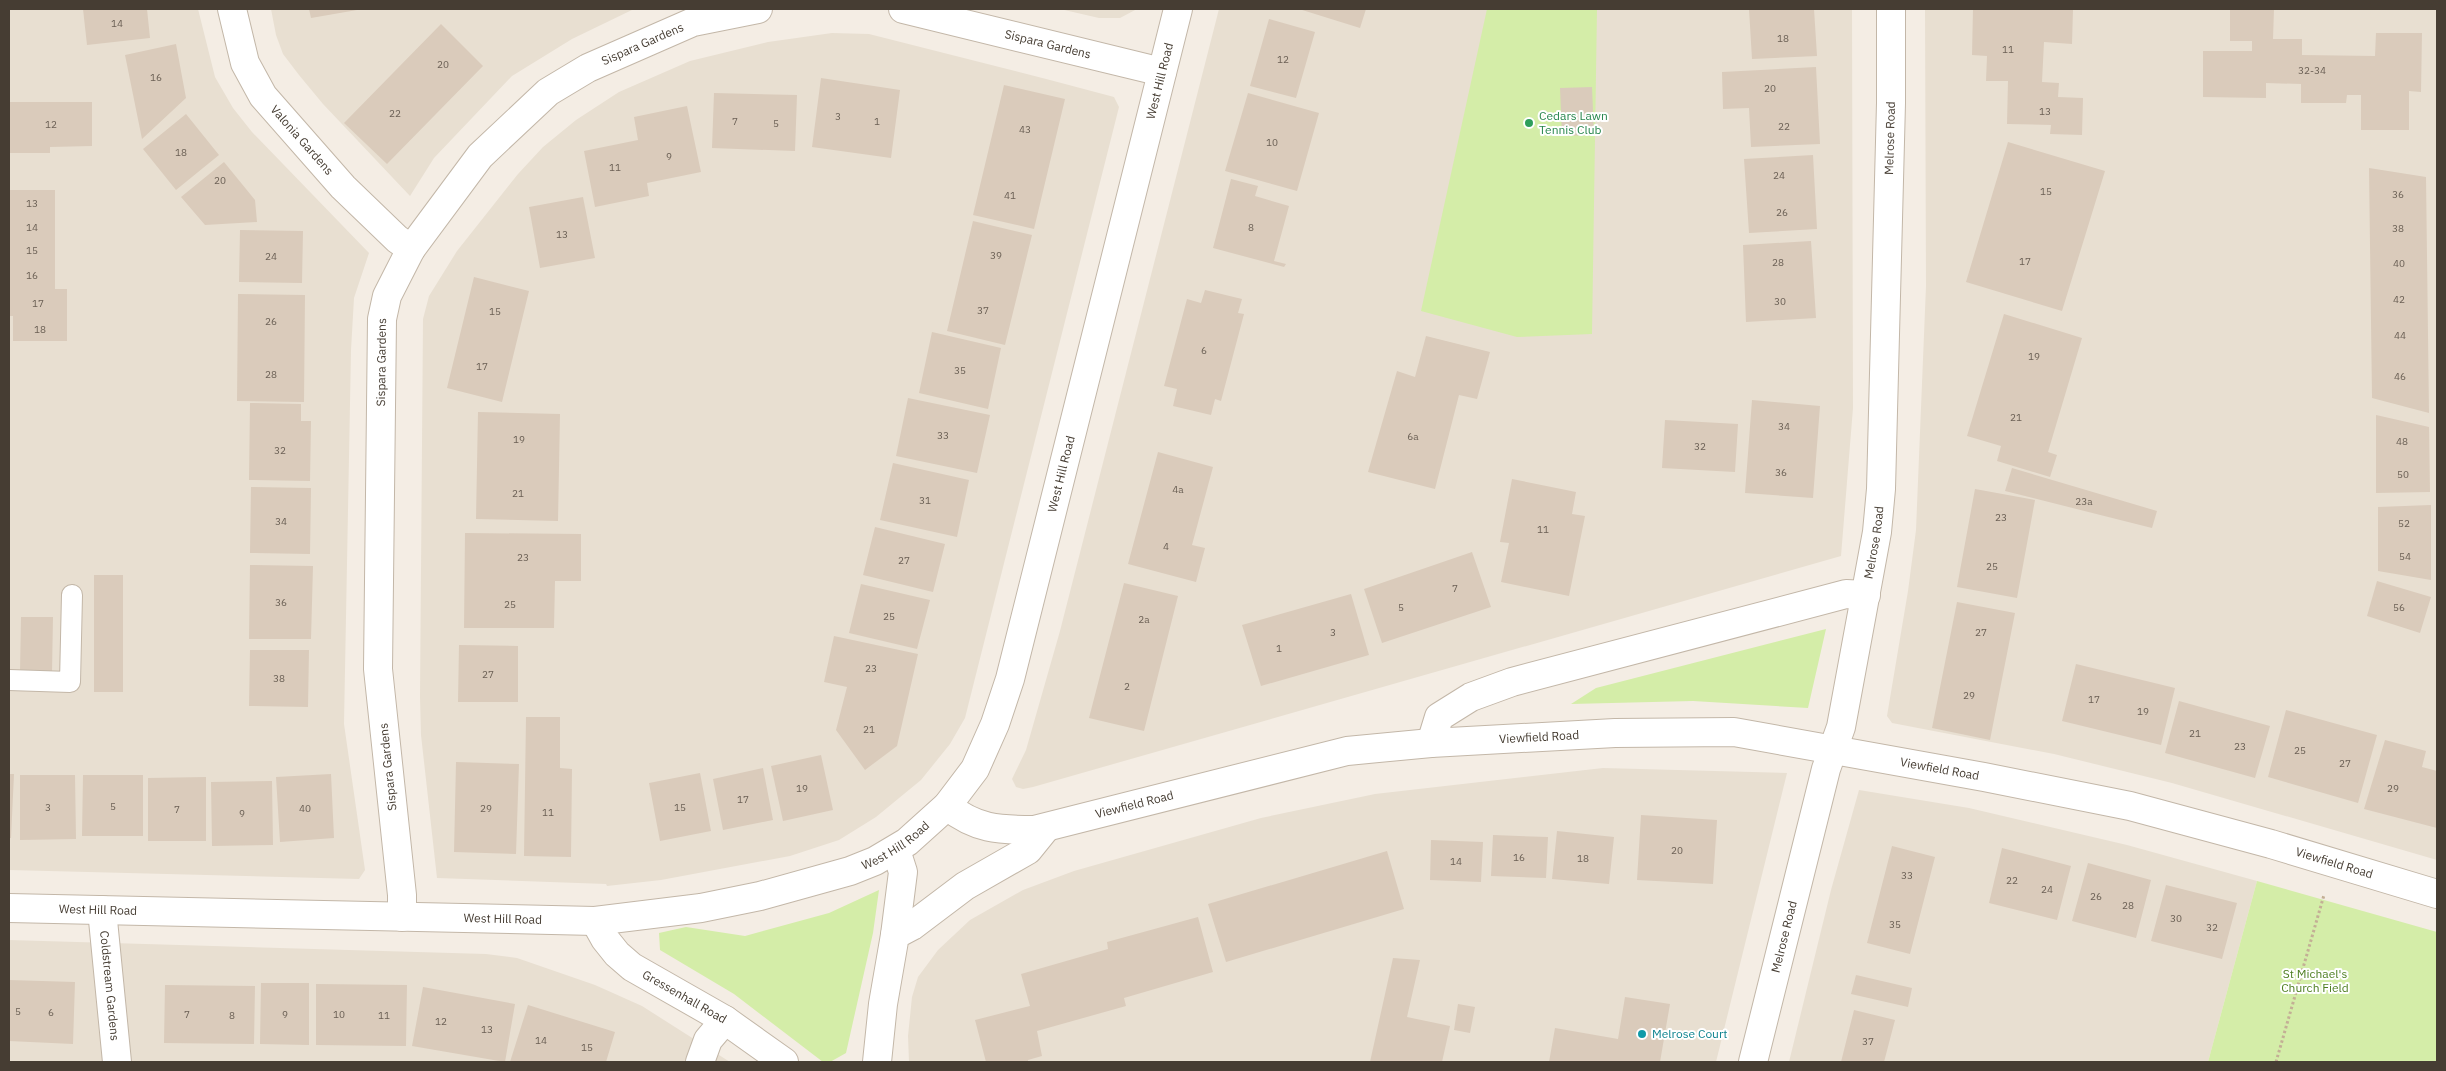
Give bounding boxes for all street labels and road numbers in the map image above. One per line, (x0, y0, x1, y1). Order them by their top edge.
street label: Sispara Gardens (599, 19, 686, 68)
street label: Sispara Gardens (1003, 26, 1093, 61)
street label: West Hill Road (1143, 41, 1176, 121)
street label: Melrose Road (1881, 101, 1898, 175)
street label: Valonia Gardens (268, 102, 337, 178)
street label: Sispara Gardens (373, 318, 389, 406)
street label: West Hill Road (1044, 434, 1078, 514)
street label: Melrose Road (1860, 505, 1886, 580)
street label: Sispara Gardens (375, 722, 400, 812)
street label: Viewfield Road (1499, 727, 1580, 746)
street label: Viewfield Road (1899, 754, 1981, 783)
street label: Viewfield Road (1094, 787, 1175, 821)
street label: West Hill Road (859, 818, 932, 873)
street label: Viewfield Road (2294, 844, 2375, 881)
street label: Melrose Road (1768, 899, 1800, 974)
street label: West Hill Road (59, 901, 137, 918)
street label: West Hill Road (464, 910, 542, 927)
street label: Coldstream Gardens (97, 930, 123, 1041)
street label: Gressenhall Road (640, 967, 729, 1026)

